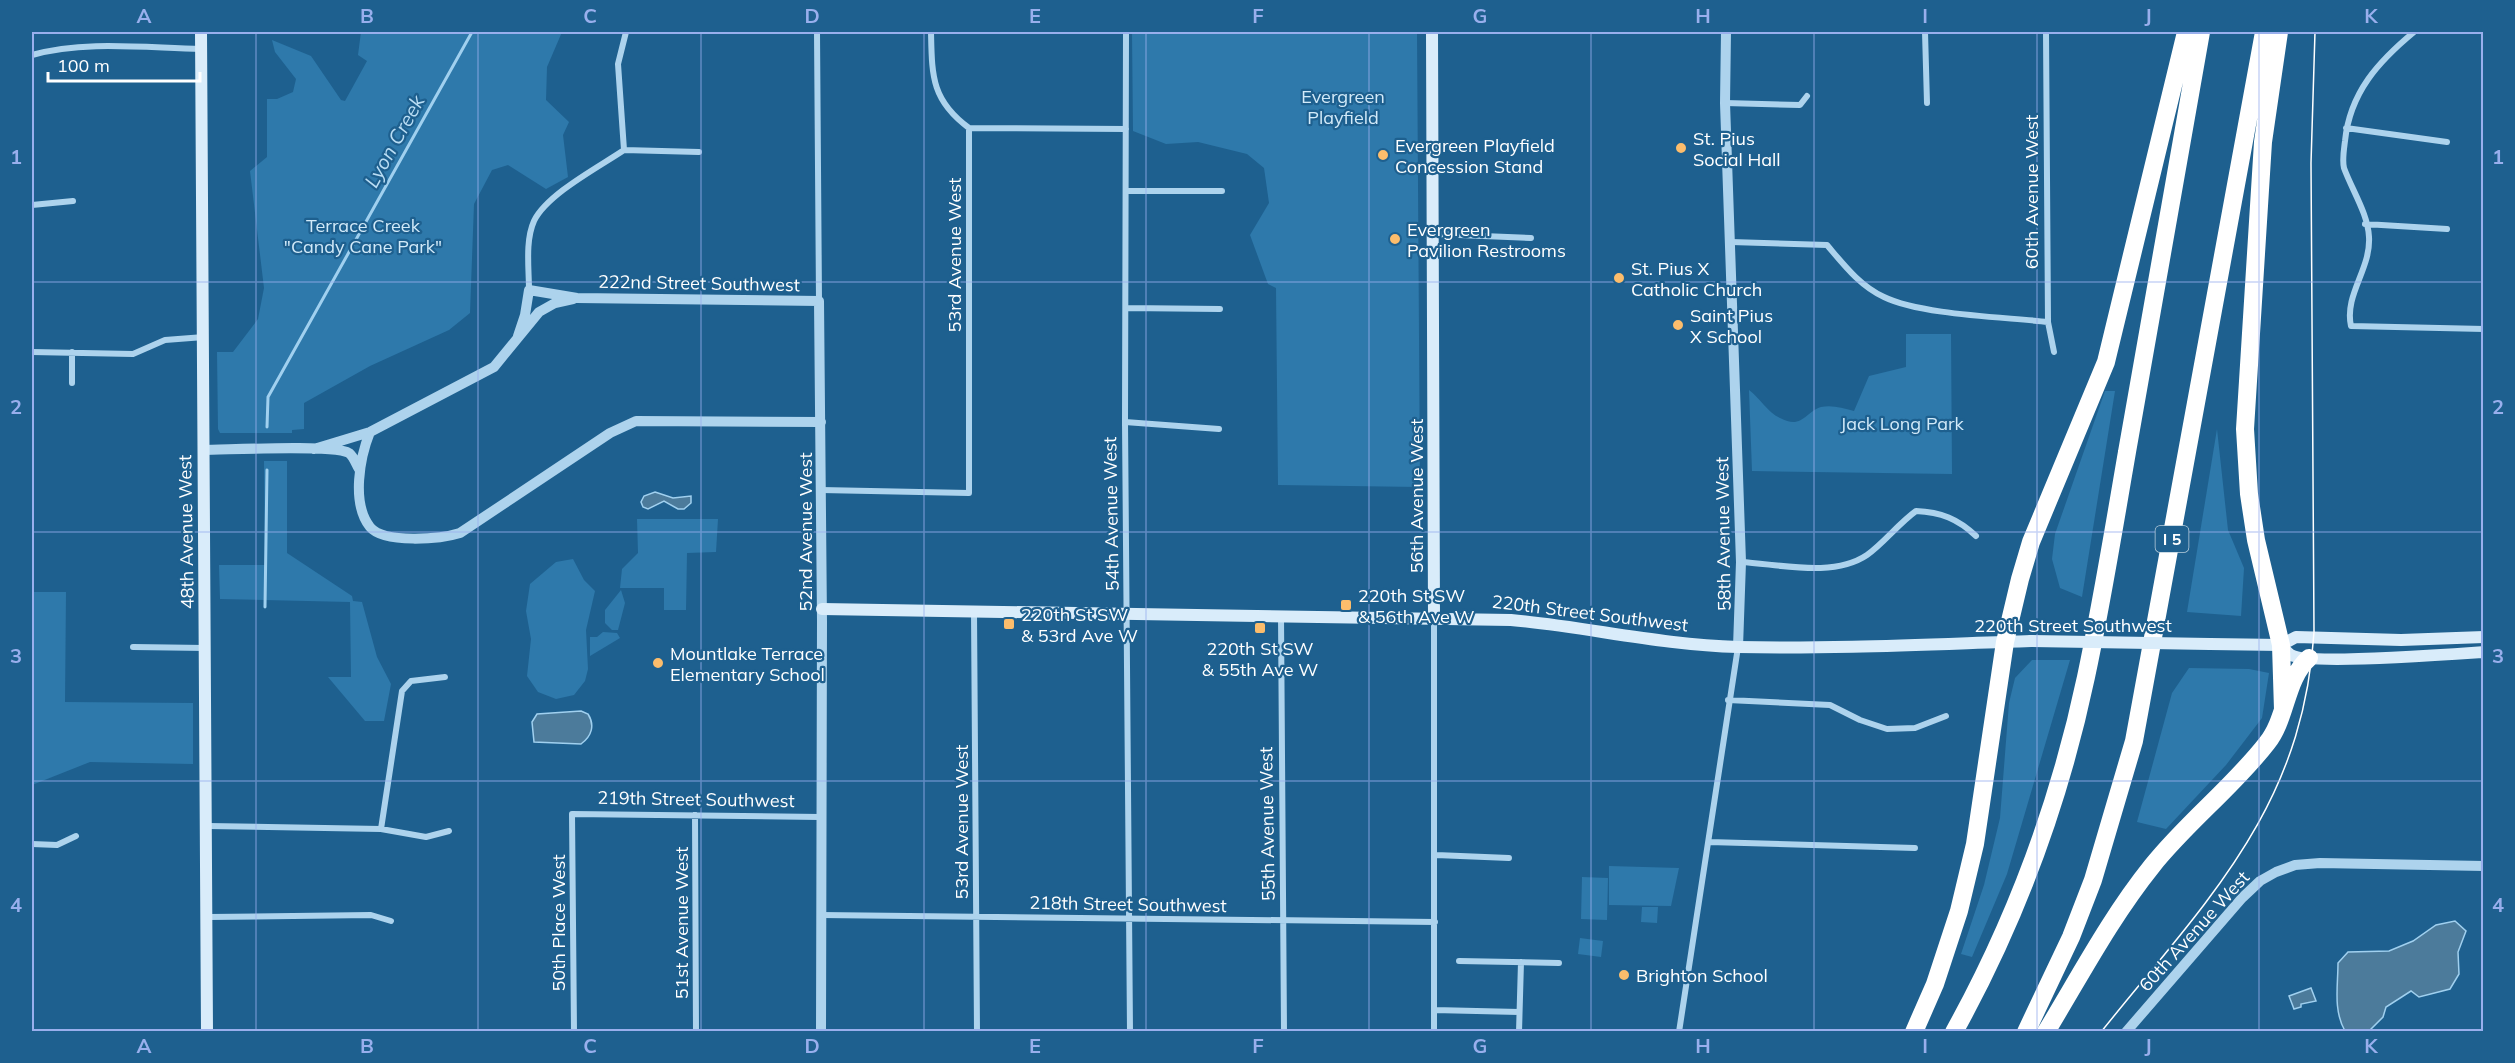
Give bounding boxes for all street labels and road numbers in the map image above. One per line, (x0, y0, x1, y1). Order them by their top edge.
street label: 60th Avenue West (2020, 115, 2043, 269)
street label: 53rd Avenue West (943, 178, 966, 332)
street label: 222nd Street Southwest (598, 270, 800, 296)
street label: 56th Avenue West (1405, 419, 1428, 573)
street label: 54th Avenue West (1098, 437, 1124, 591)
street label: 52nd Avenue West (794, 453, 817, 611)
street label: 48th Avenue West (173, 455, 199, 609)
street label: 58th Avenue West (1710, 457, 1736, 611)
road number: I 5 (2156, 526, 2188, 552)
street label: 220th Street Southwest (1491, 590, 1689, 636)
street label: 220th Street Southwest (1974, 614, 2172, 637)
street label: 53rd Avenue West (950, 745, 973, 899)
street label: 55th Avenue West (1254, 747, 1280, 901)
street label: 219th Street Southwest (597, 786, 795, 812)
street label: 51st Avenue West (670, 847, 693, 999)
street label: 50th Place West (547, 854, 570, 992)
street label: 60th Avenue West (2134, 866, 2254, 996)
street label: 218th Street Southwest (1029, 891, 1227, 917)

